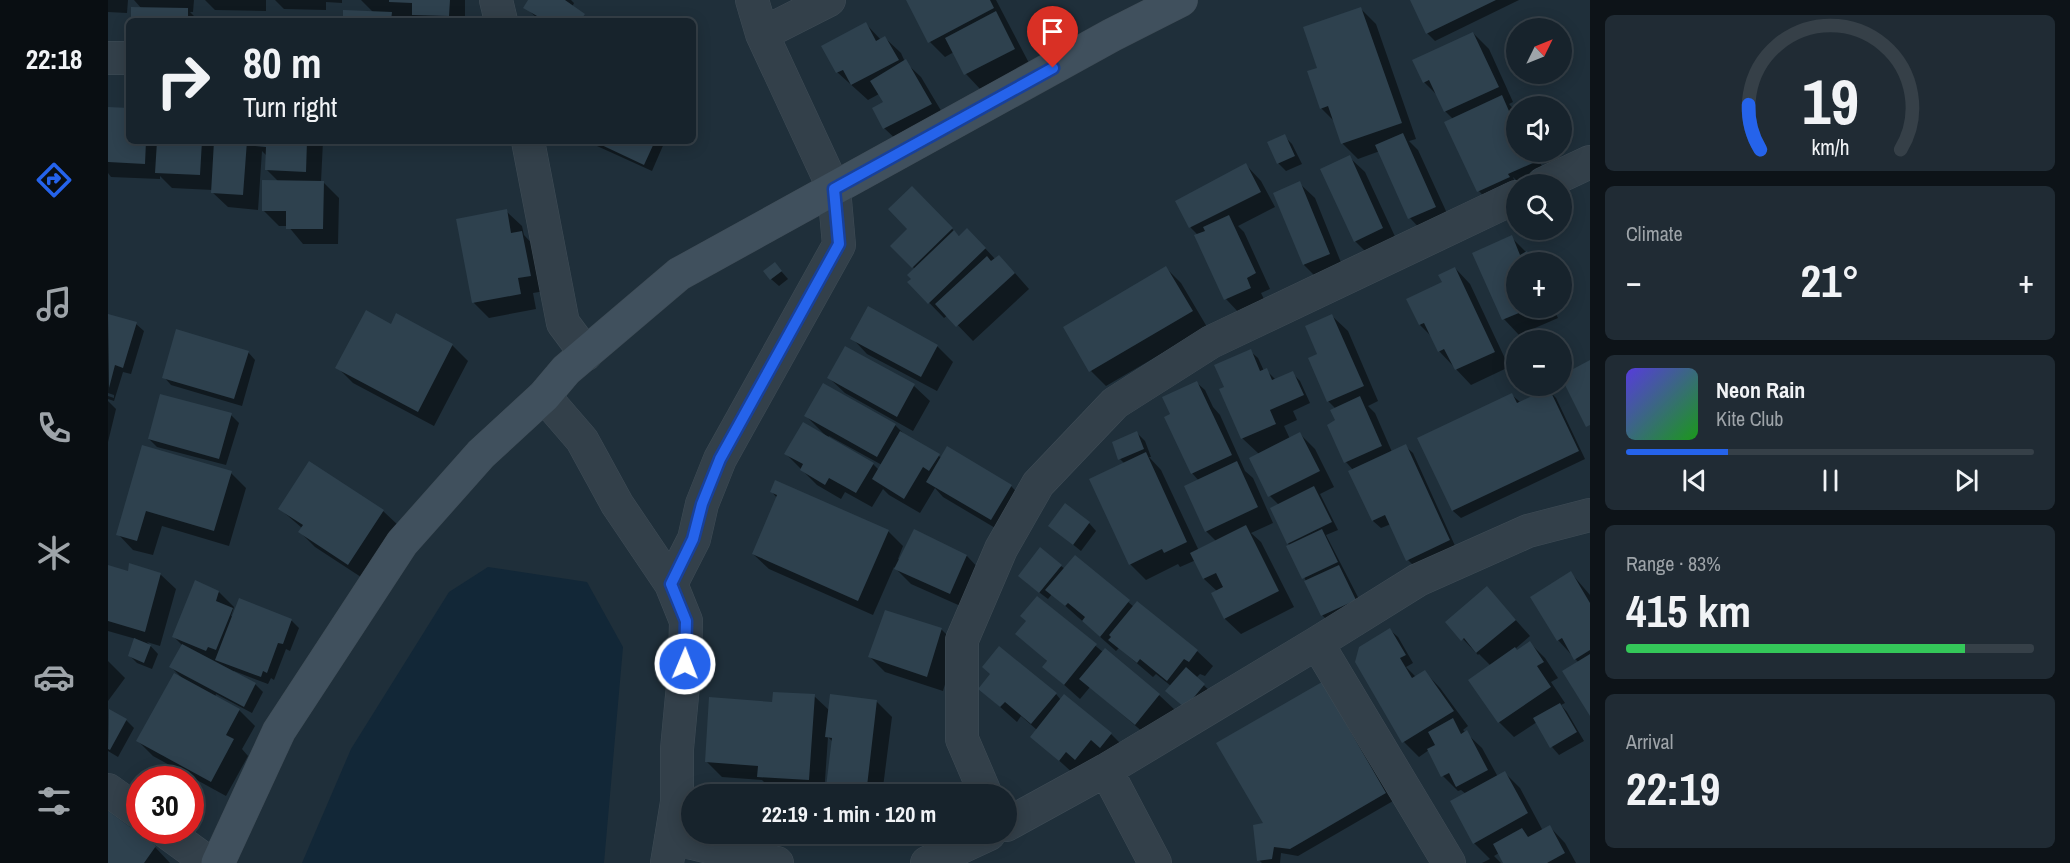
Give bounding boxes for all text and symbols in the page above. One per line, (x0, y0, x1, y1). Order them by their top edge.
pin (1027, 6, 1078, 68)
icon: arrive (1036, 15, 1069, 48)
north arrow (1506, 18, 1572, 84)
map controls (1506, 18, 1572, 396)
text: 80 m (243, 35, 322, 91)
text: 22:18 (26, 41, 82, 77)
icon: right (144, 42, 222, 120)
text: 19 (1802, 59, 1858, 143)
text: Turn right (243, 89, 337, 125)
button: sound (1506, 96, 1572, 162)
text: km/h (1811, 133, 1849, 162)
icon: directions (33, 159, 75, 201)
button: search (1506, 174, 1572, 240)
text: Climate (1626, 220, 1683, 247)
text: 21° (1800, 250, 1860, 311)
button: + (1506, 252, 1572, 318)
text: − (1626, 259, 1642, 303)
text: + (2018, 259, 2034, 303)
icon: music (33, 283, 75, 325)
button: − (1506, 330, 1572, 396)
text: Neon Rain (1716, 375, 1805, 405)
text: Kite Club (1716, 405, 1783, 432)
icon: phone (33, 407, 75, 449)
icon: previous (1678, 464, 1711, 497)
icon: pause (1814, 464, 1847, 497)
icon: next (1950, 464, 1983, 497)
icon: climate (33, 532, 75, 574)
text: Range · 83% (1626, 550, 1721, 577)
text: 415 km (1626, 580, 1751, 641)
position arrow (653, 632, 717, 696)
icon: car (33, 656, 75, 698)
text: Arrival (1626, 728, 1673, 755)
text: 22:19 (1626, 758, 1720, 819)
speed limit sign: 30 (126, 766, 204, 844)
icon: filters (33, 780, 75, 822)
text: 22:19 · 1 min · 120 m (762, 799, 936, 829)

